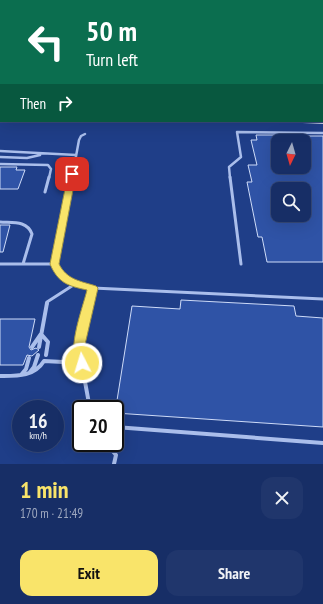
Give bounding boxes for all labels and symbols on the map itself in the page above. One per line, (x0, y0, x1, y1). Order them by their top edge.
north arrow (271, 134, 311, 174)
pin (55, 157, 89, 191)
position arrow (61, 342, 103, 384)
speed limit sign: 20 (72, 400, 124, 452)

